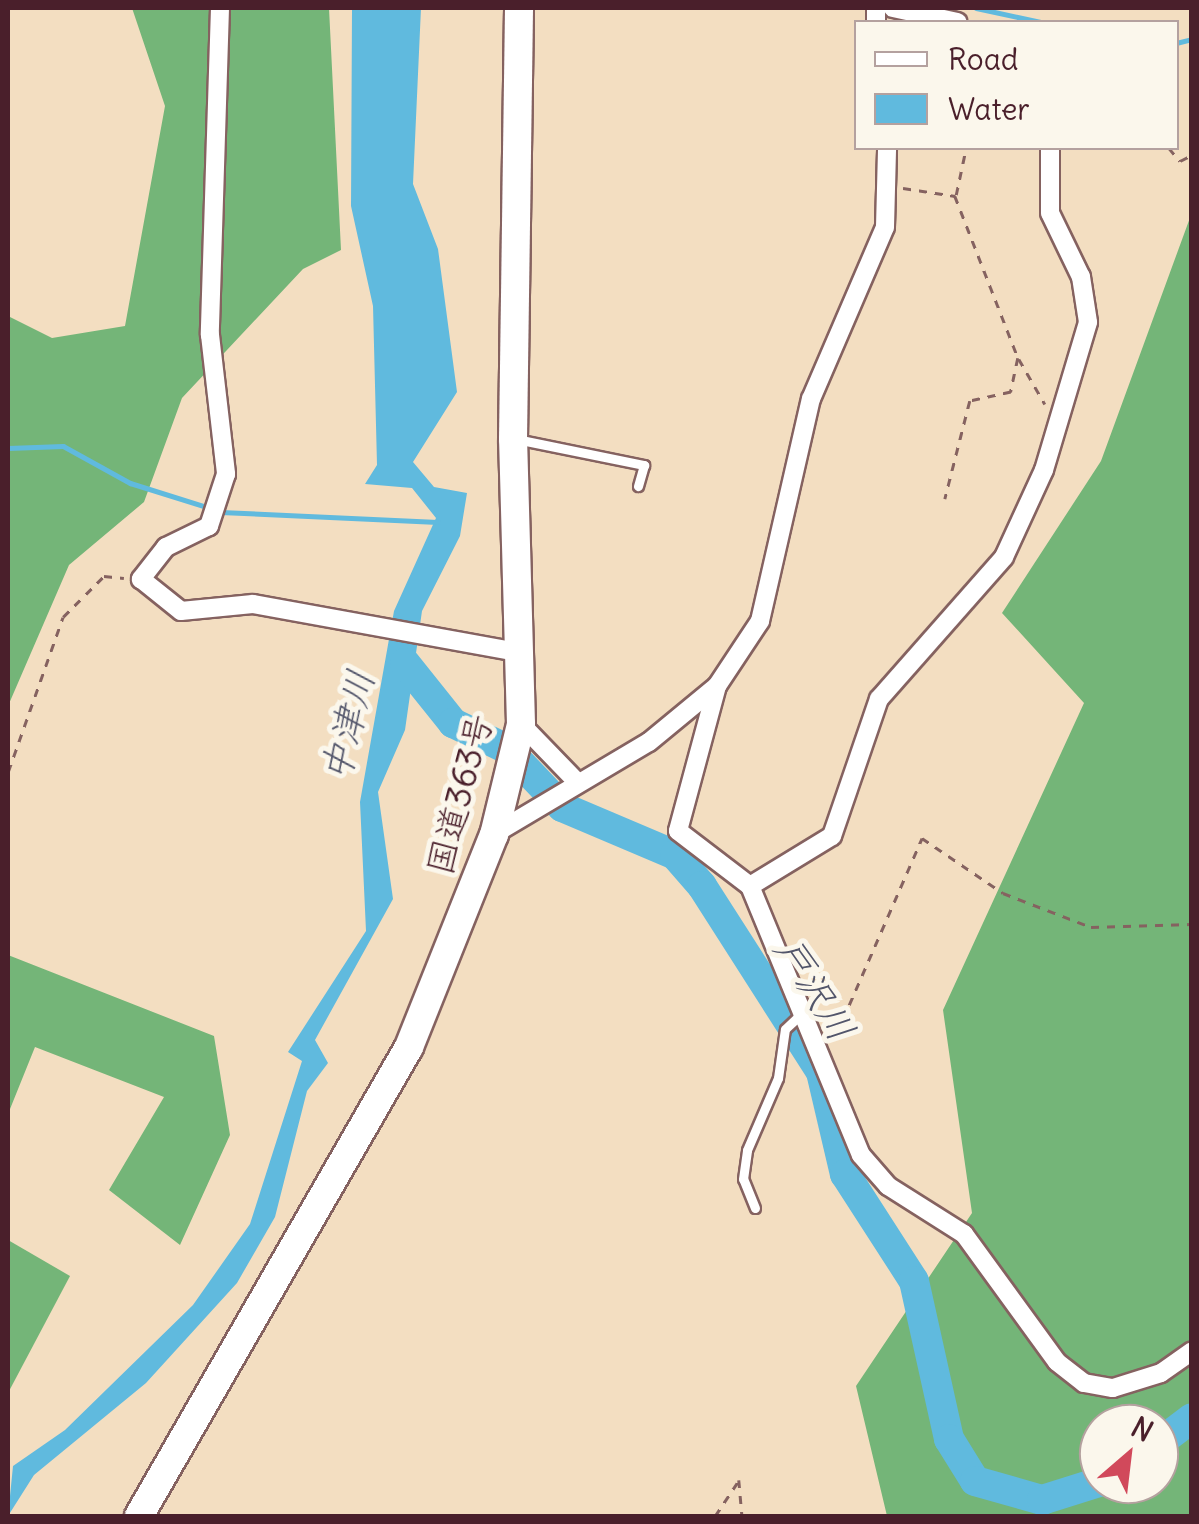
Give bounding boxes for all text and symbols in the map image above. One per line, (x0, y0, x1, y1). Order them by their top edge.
legend (854, 20, 1179, 150)
text: Road (948, 40, 1018, 78)
text: Water (948, 90, 1030, 128)
water label: 中津川 (312, 665, 384, 787)
street label: 国道363号 (417, 709, 501, 879)
water label: 戸沢川 (765, 929, 865, 1049)
north arrow (1079, 1404, 1179, 1504)
text: N (1125, 1409, 1159, 1450)

